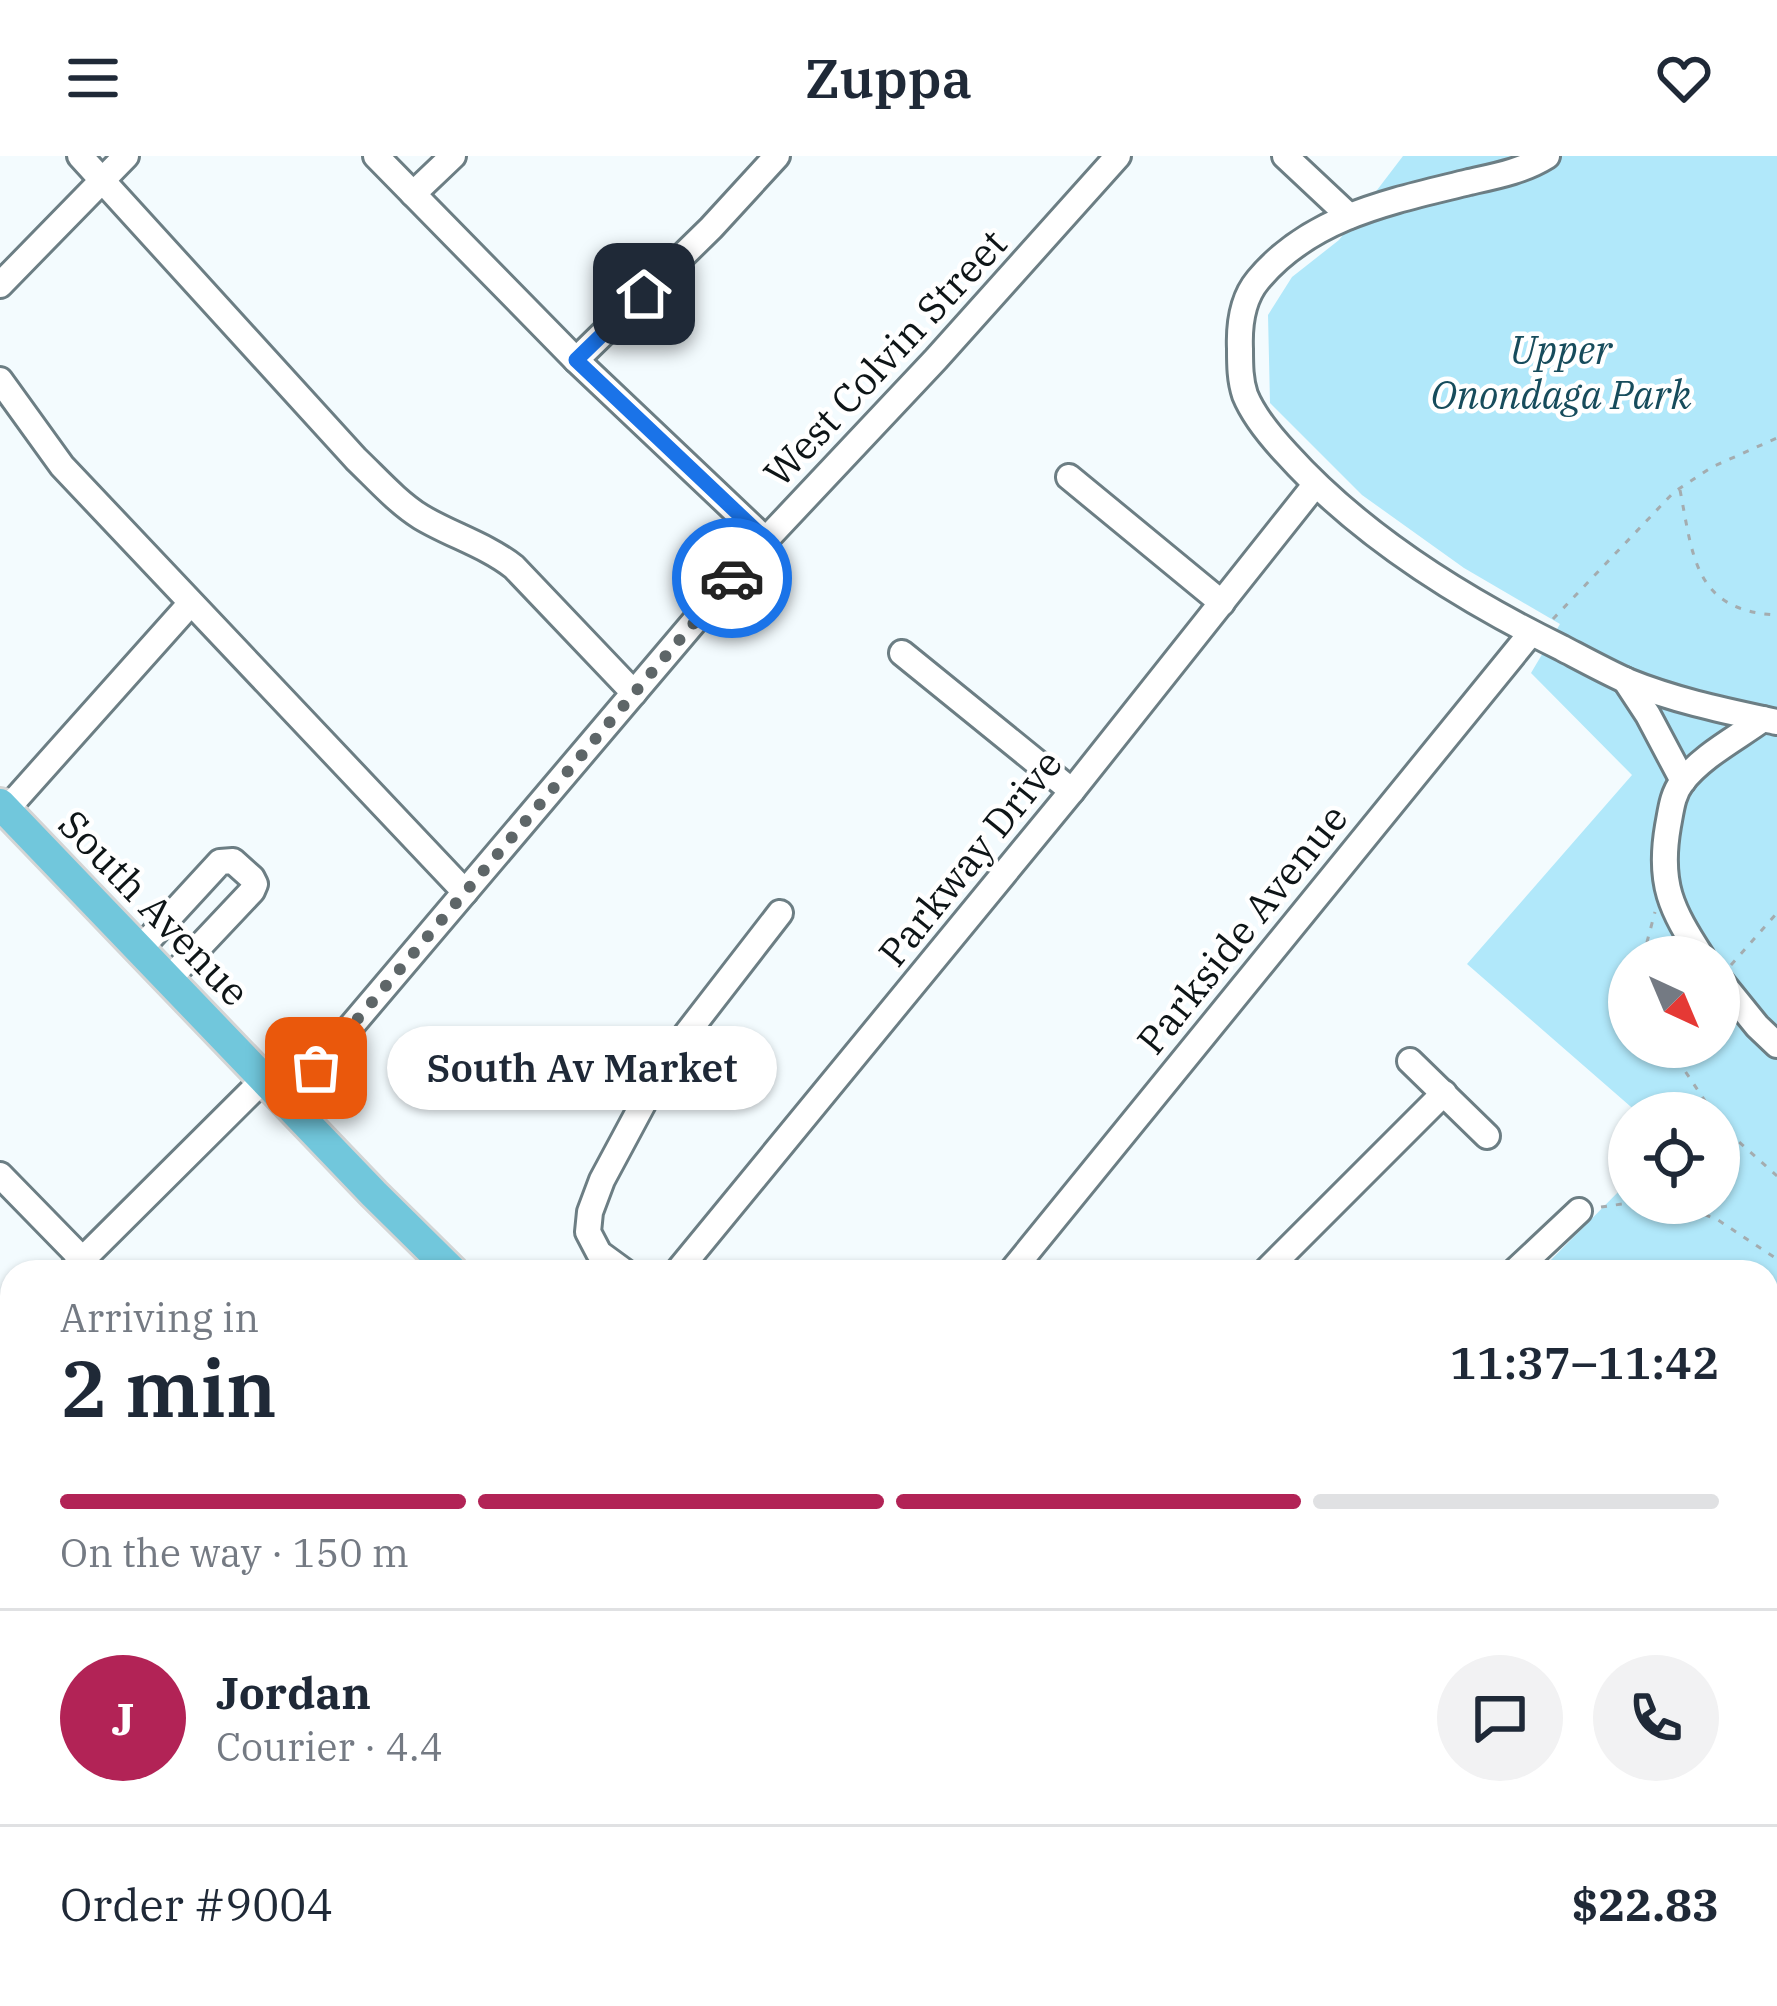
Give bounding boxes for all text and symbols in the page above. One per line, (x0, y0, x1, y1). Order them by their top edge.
text: Zuppa (805, 43, 972, 113)
icon: menu (60, 45, 126, 111)
icon: heart (1651, 45, 1717, 111)
street label: West Colvin Street (752, 218, 1017, 497)
pin (593, 243, 695, 345)
icon: home (611, 261, 677, 327)
park label: Upper Onondaga Park (1431, 324, 1692, 420)
courier (672, 518, 792, 638)
icon: car (699, 545, 765, 611)
street label: Parkway Drive (867, 739, 1073, 976)
street label: Parkside Avenue (1125, 793, 1358, 1064)
street label: South Avenue (48, 799, 261, 1016)
north arrow (1608, 936, 1740, 1068)
map controls (1608, 936, 1740, 1224)
pin (265, 1017, 367, 1119)
callout: South Av Market (388, 1026, 778, 1110)
icon: bag (283, 1035, 349, 1101)
text: South Av Market (427, 1042, 737, 1093)
button: locate (1608, 1092, 1740, 1224)
text: Arriving in (60, 1292, 259, 1343)
text: 11:37–11:42 (1450, 1333, 1719, 1391)
text: 2 min (60, 1337, 277, 1438)
text: On the way · 150 m (60, 1527, 409, 1578)
button: chat (1437, 1655, 1563, 1781)
button: phone (1593, 1655, 1719, 1781)
text: Jordan (216, 1663, 371, 1721)
text: J (111, 1689, 135, 1747)
text: Courier · 4.4 (216, 1721, 443, 1772)
text: Order #9004 (60, 1875, 333, 1933)
text: $22.83 (1572, 1875, 1719, 1933)

